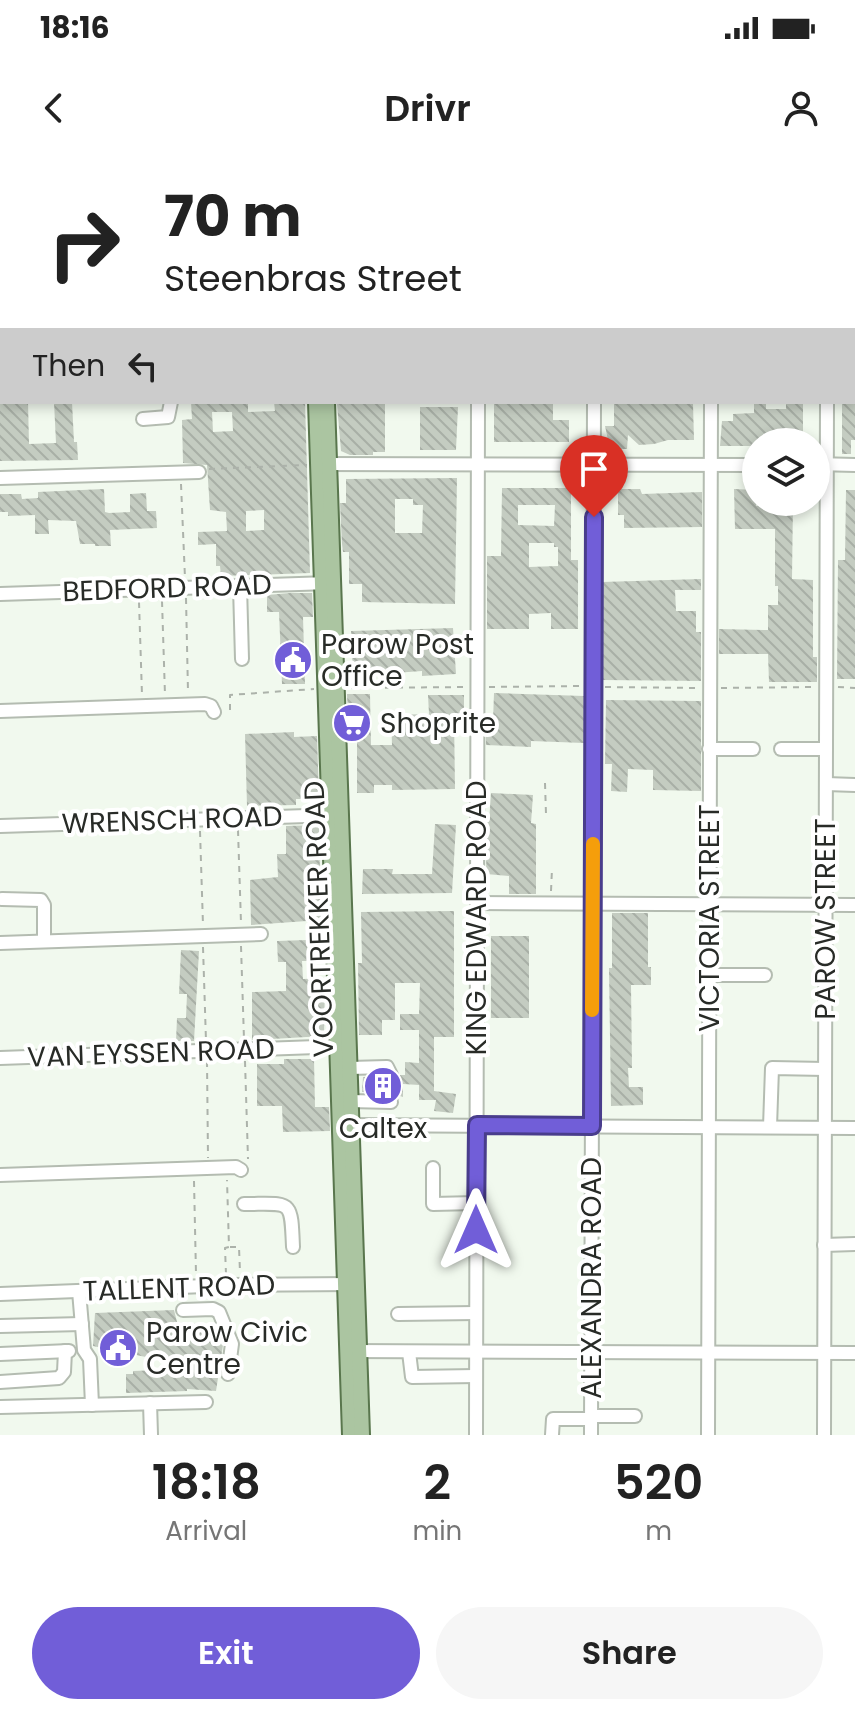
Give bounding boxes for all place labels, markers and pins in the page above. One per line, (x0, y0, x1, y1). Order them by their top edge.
pin (560, 435, 628, 517)
place label: Parow Post Office (321, 625, 474, 696)
public building icon: Parow Post Office (272, 639, 314, 681)
supermarket icon: Shoprite (331, 702, 373, 744)
place label: Shoprite (380, 704, 496, 743)
building icon: Caltex (362, 1065, 404, 1107)
place label: Caltex (339, 1109, 428, 1148)
place label: Parow Civic Centre (146, 1313, 308, 1384)
public building icon: Parow Civic Centre (97, 1327, 139, 1369)

